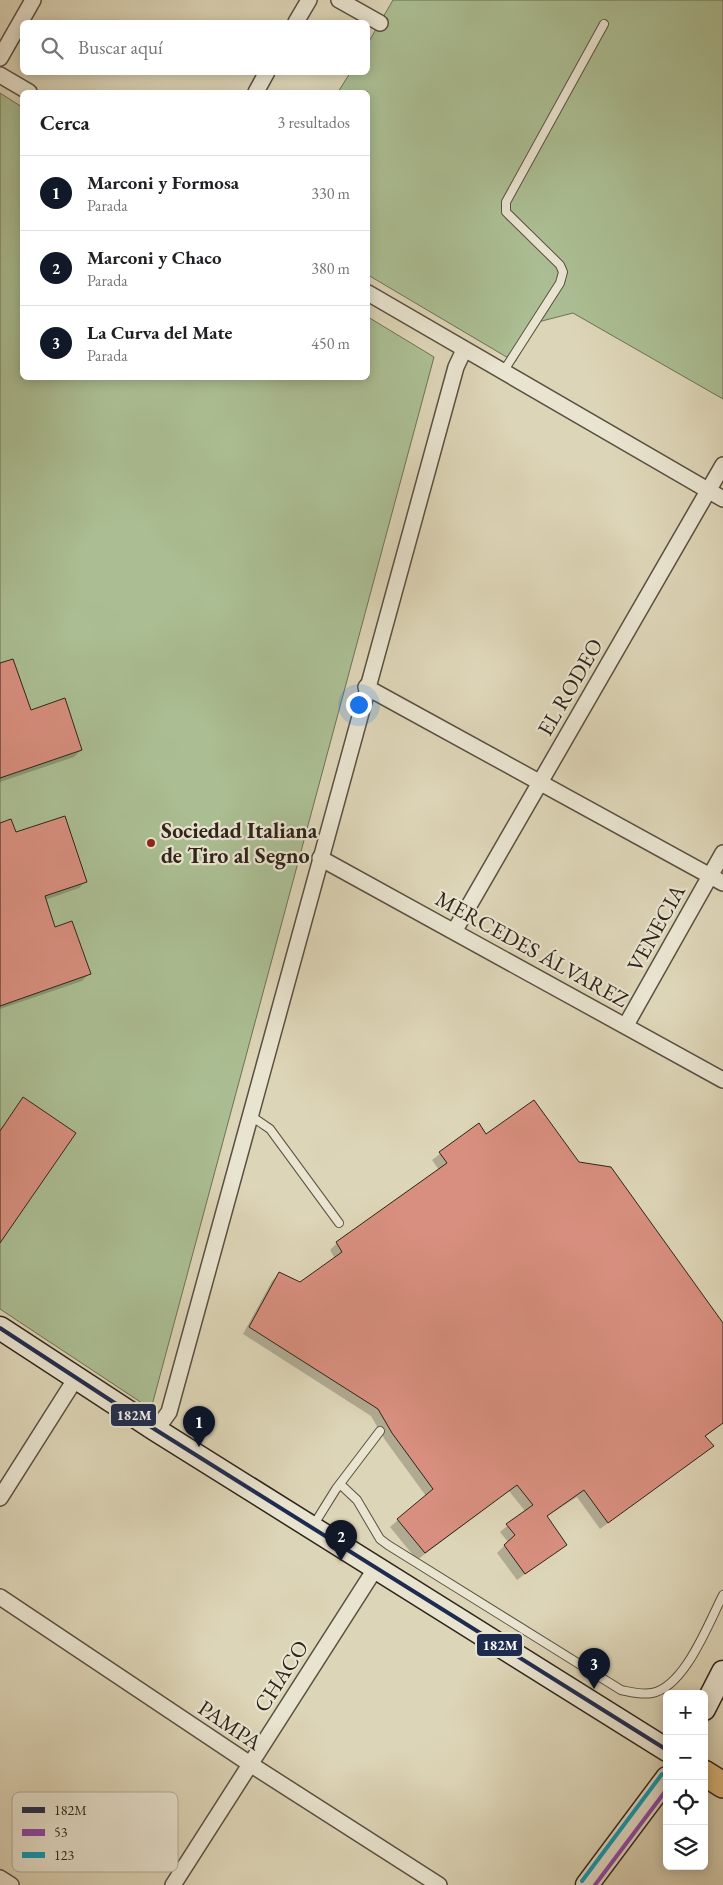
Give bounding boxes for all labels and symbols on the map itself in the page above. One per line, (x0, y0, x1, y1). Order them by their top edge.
street label: EL RODEO (530, 633, 610, 741)
your location (346, 692, 372, 718)
place label: Sociedad Italiana de Tiro al Segno (161, 816, 318, 870)
marker: Sociedad Italiana de Tiro al Segno (145, 837, 157, 849)
street label: VENECIA (620, 879, 692, 977)
street label: MERCEDES ÁLVAREZ (430, 884, 634, 1014)
line badge: 182M (110, 1403, 157, 1427)
text: 182M (116, 1406, 152, 1424)
pin: 1 (183, 1406, 215, 1447)
pin: 2 (325, 1520, 357, 1561)
line badge: 182M (476, 1633, 523, 1657)
street label: CHACO (247, 1634, 315, 1718)
text: 182M (482, 1636, 518, 1654)
pin: 3 (578, 1648, 610, 1689)
street label: PAMPA (193, 1693, 268, 1757)
legend (12, 1792, 178, 1872)
text: 182M (54, 1801, 87, 1819)
text: 53 (54, 1823, 68, 1841)
text: 123 (54, 1846, 74, 1864)

